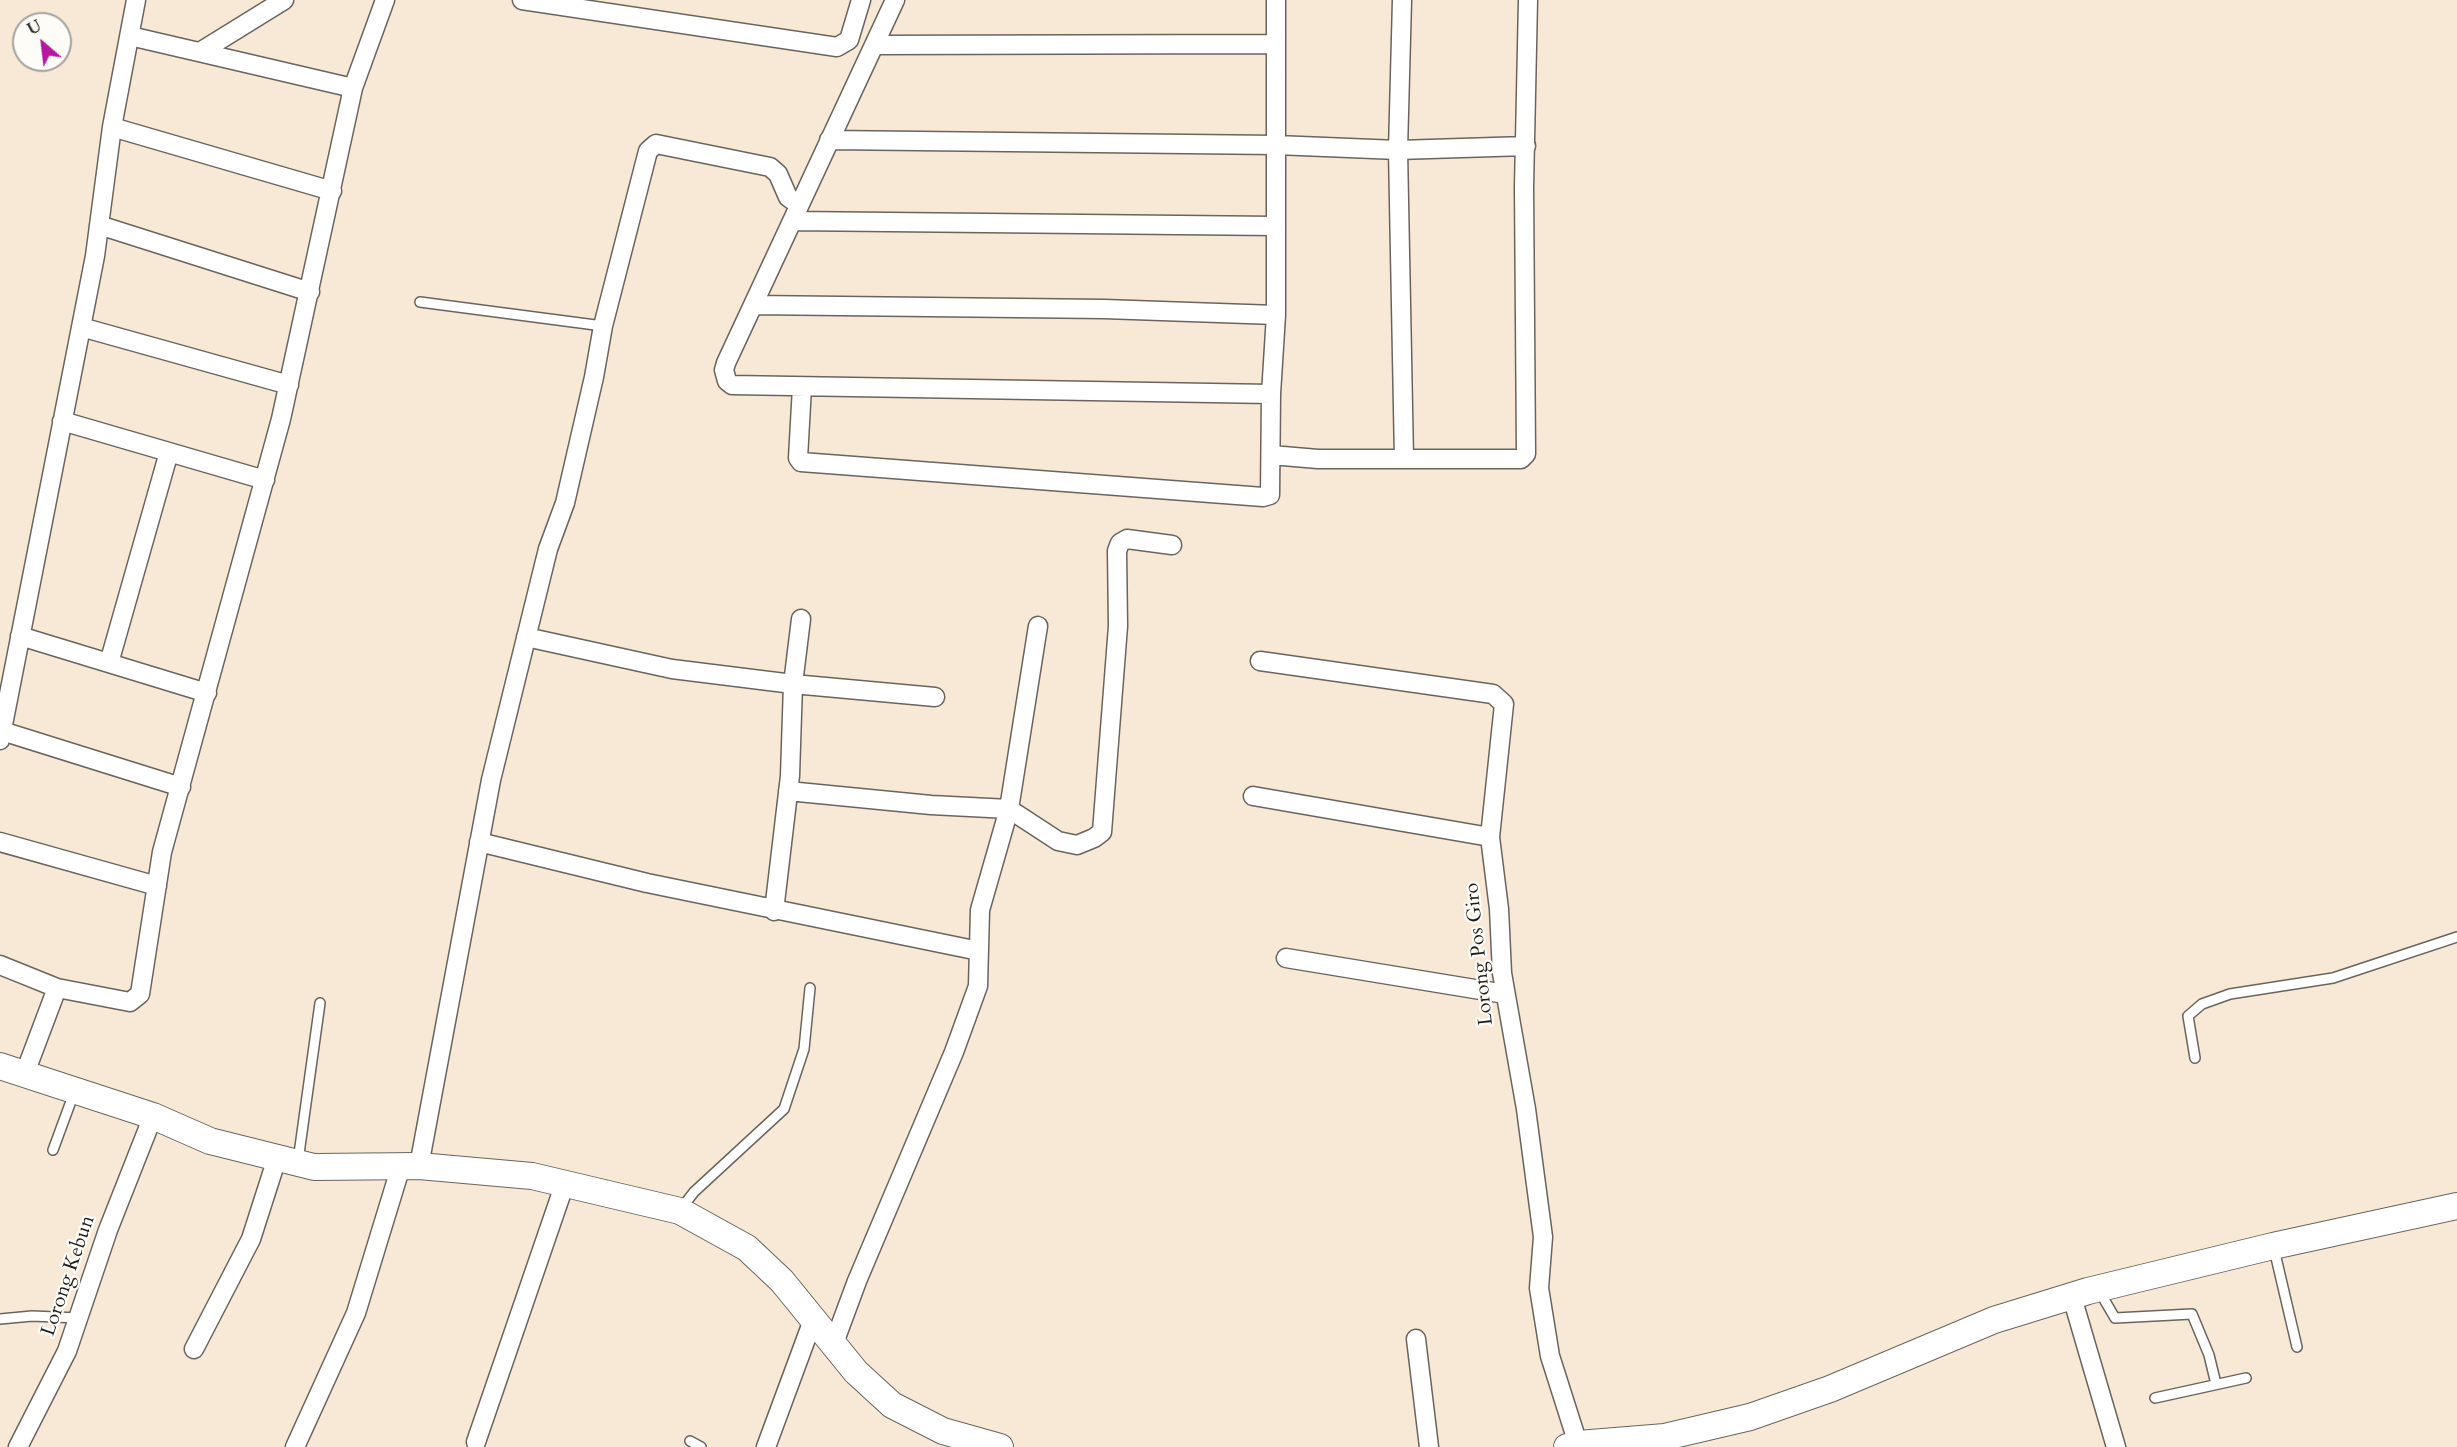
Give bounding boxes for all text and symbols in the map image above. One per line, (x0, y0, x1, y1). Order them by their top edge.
north arrow (12, 12, 72, 72)
text: U (24, 15, 45, 41)
street label: Lorong Pos Giro (1461, 882, 1499, 1026)
street label: Lorong Kebun (37, 1213, 101, 1339)

